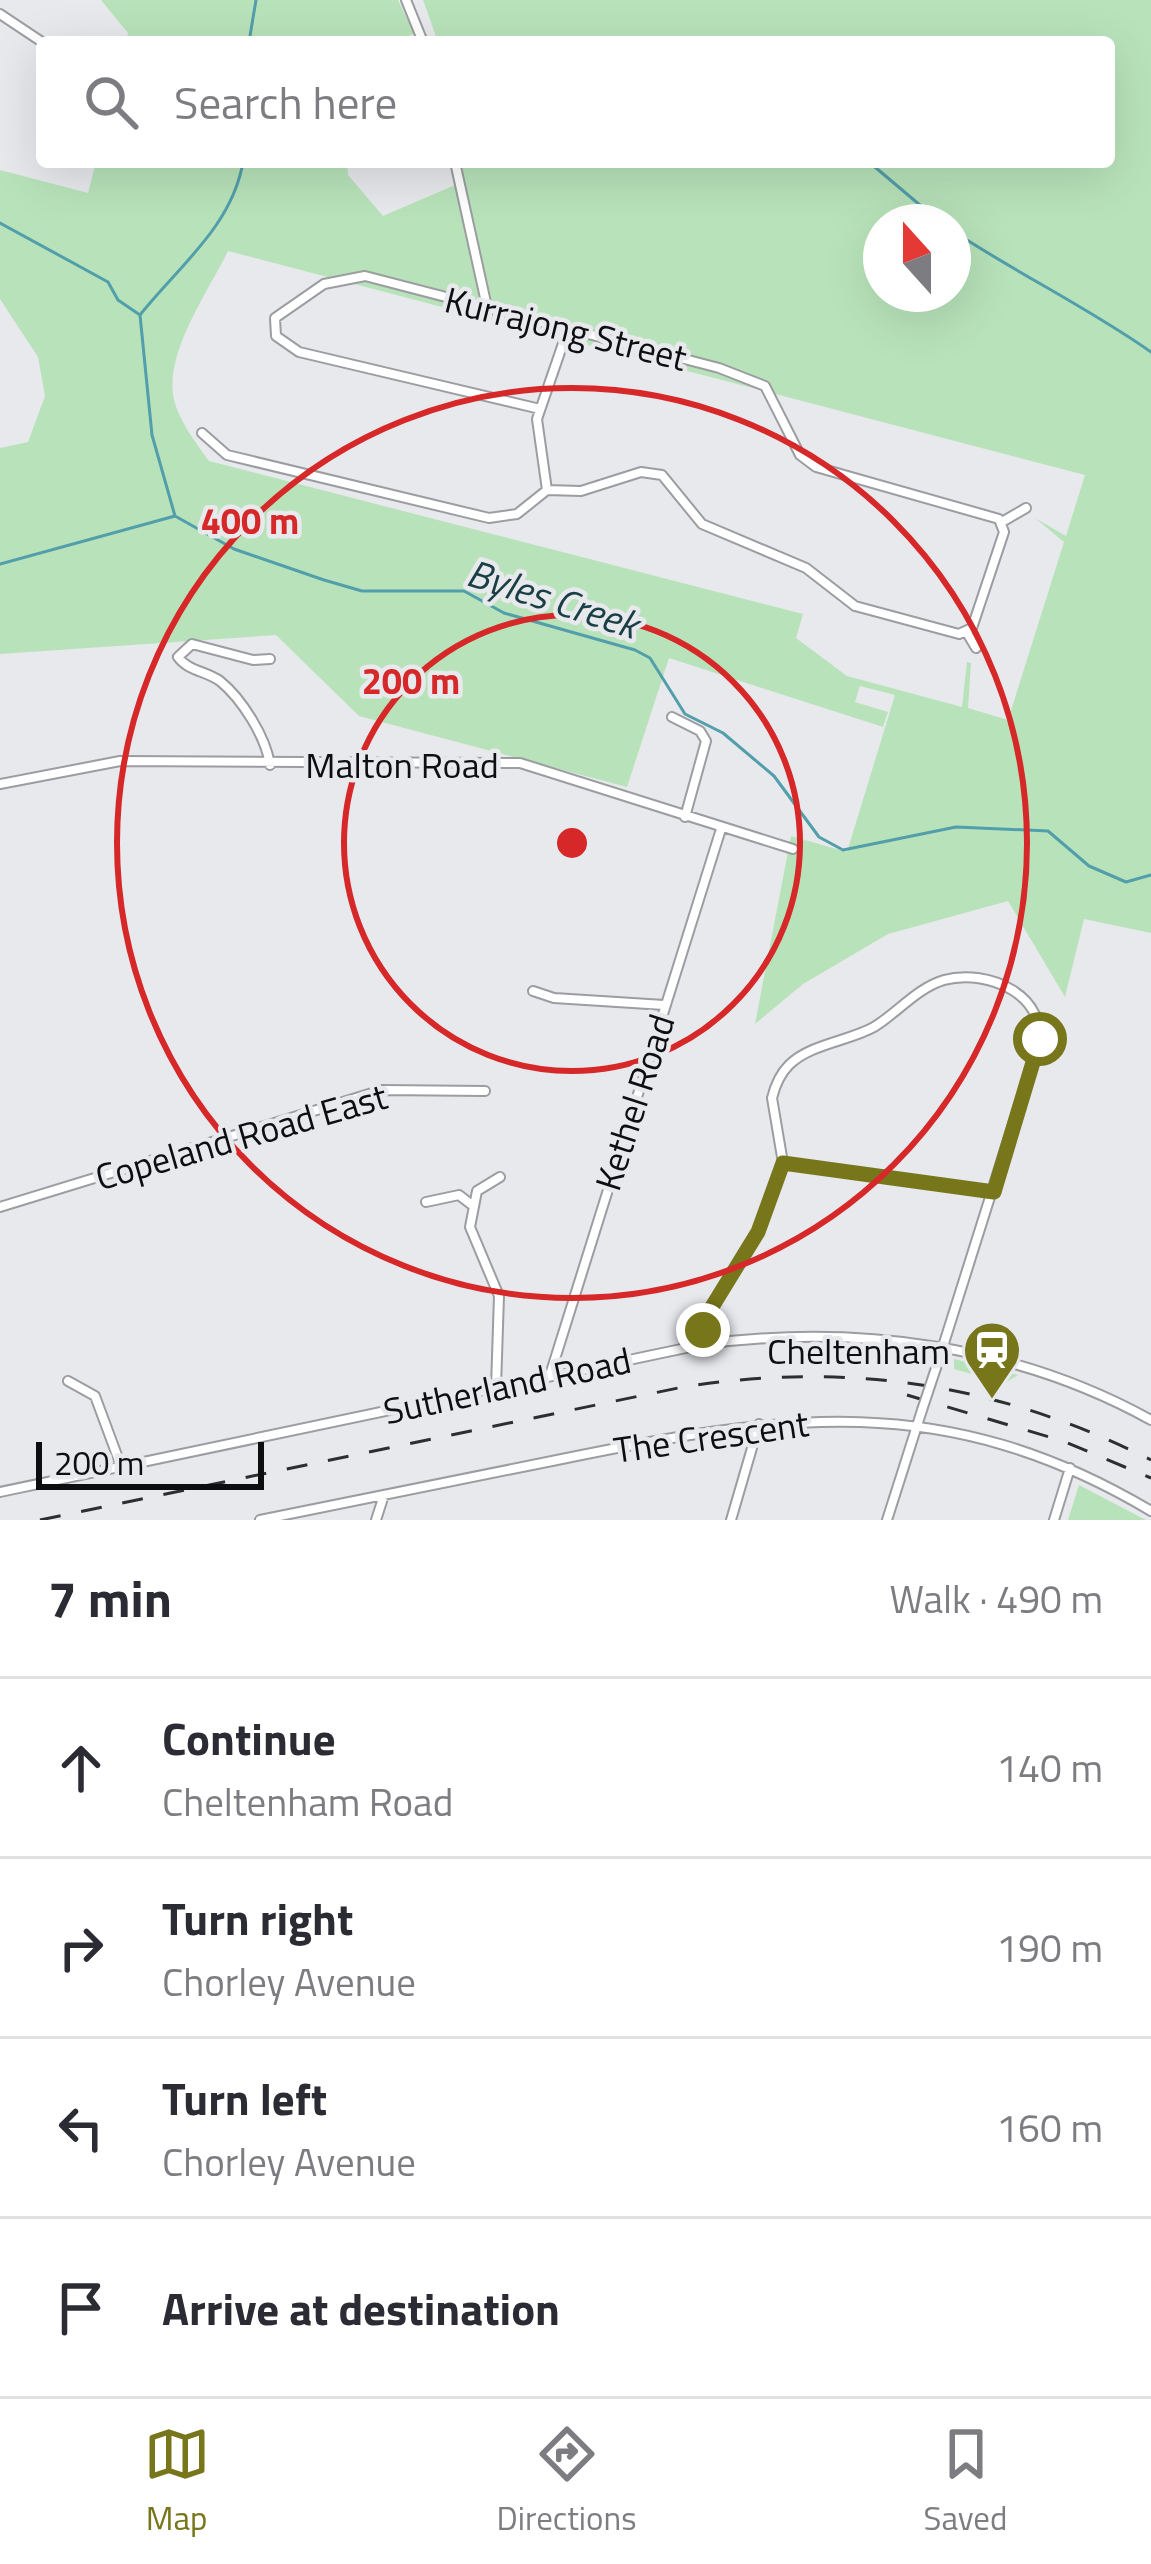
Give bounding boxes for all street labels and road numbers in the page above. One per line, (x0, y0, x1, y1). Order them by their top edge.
street label: Kurrajong Street (439, 271, 693, 385)
street label: Malton Road (305, 737, 499, 792)
street label: Kethel Road (580, 1007, 688, 1197)
street label: Copeland Road East (89, 1068, 394, 1204)
street label: Sutherland Road (378, 1332, 636, 1438)
street label: The Crescent (610, 1395, 812, 1477)

